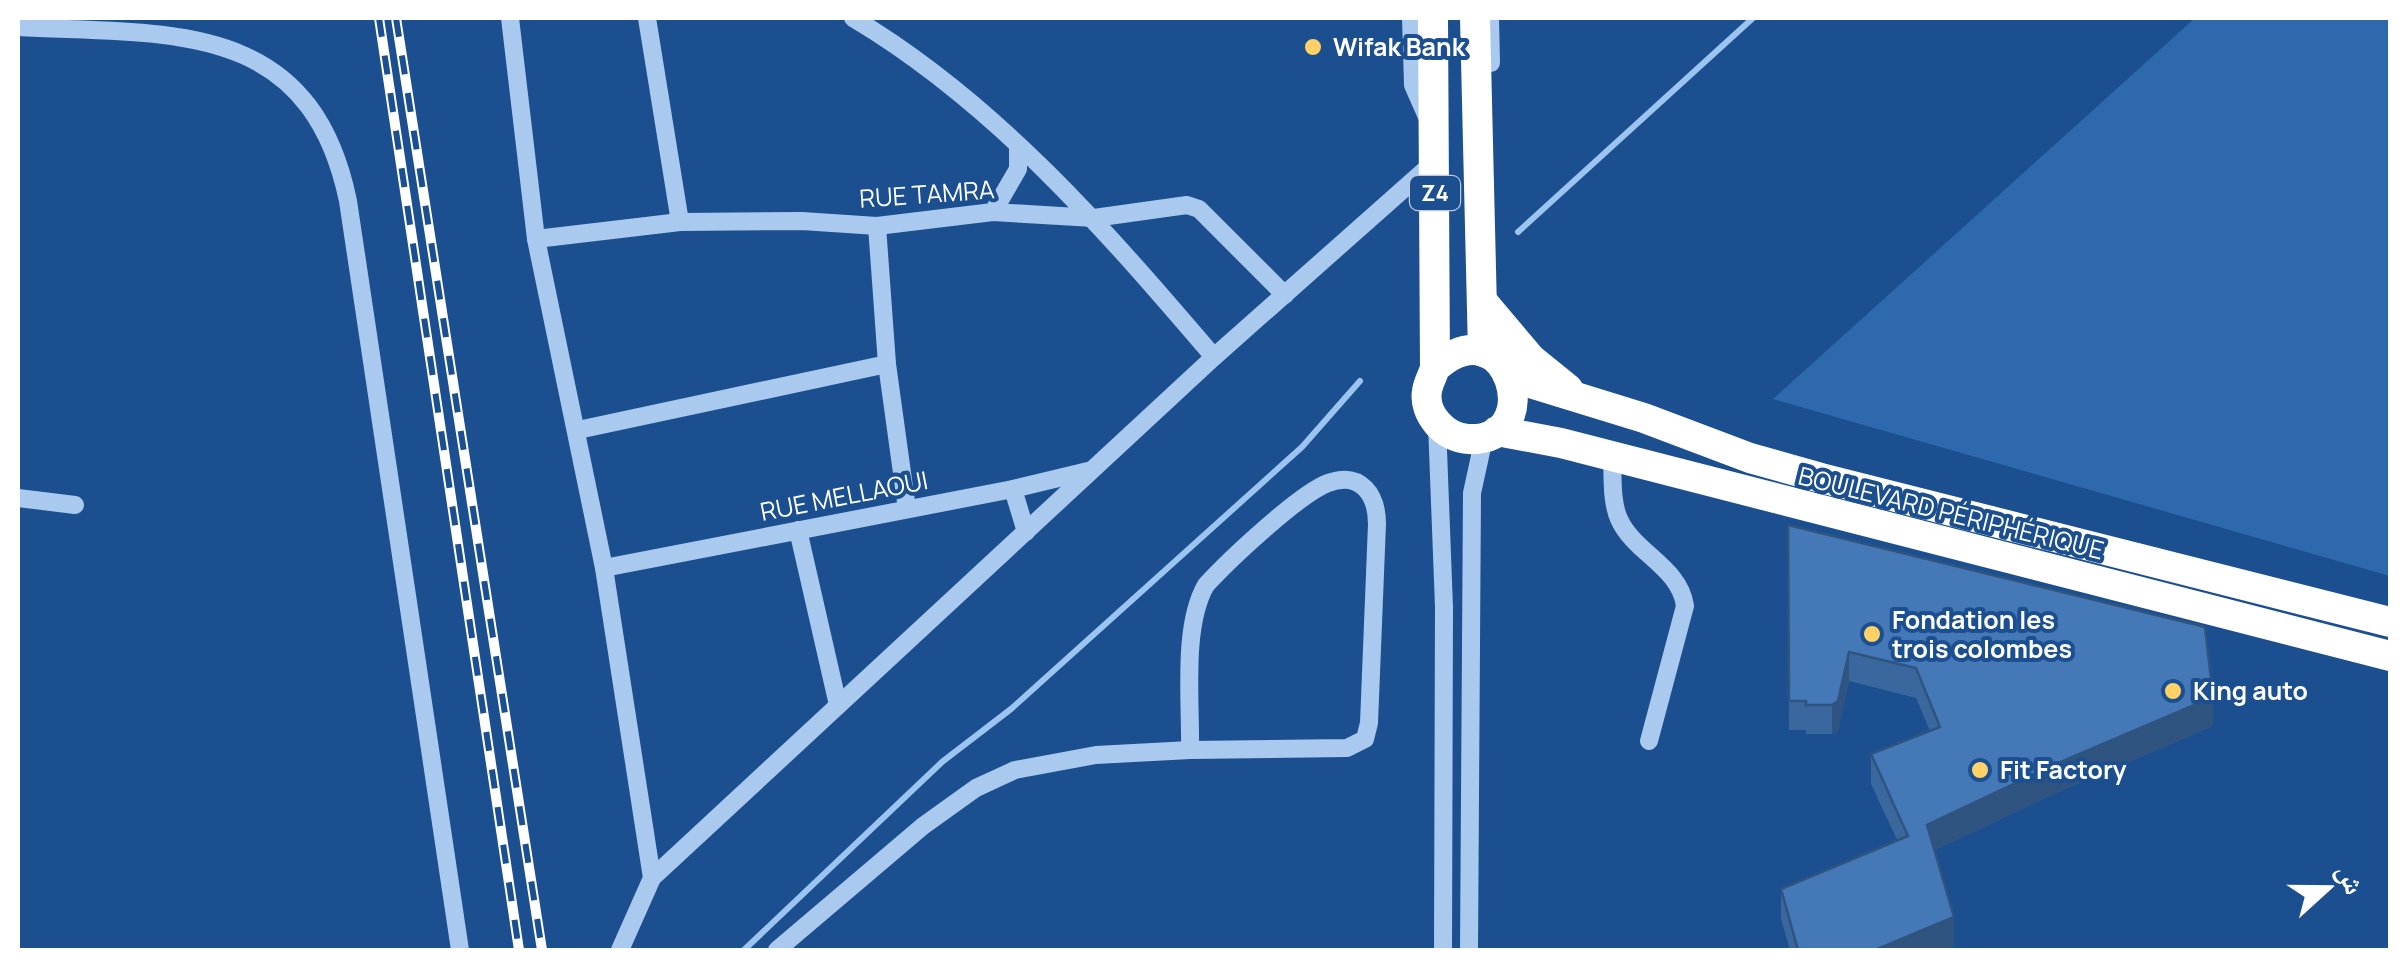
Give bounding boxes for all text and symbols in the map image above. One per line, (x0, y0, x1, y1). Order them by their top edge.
place label: Wifak Bank (1333, 29, 1466, 64)
marker: Wifak Bank (1302, 36, 1324, 58)
street label: RUE TAMRA (858, 171, 996, 216)
road number: Z4 (1410, 176, 1460, 210)
street label: BOULEVARD PÉRIPHÉRIQUE (1795, 458, 2108, 567)
street label: RUE MELLAOUI (757, 462, 931, 529)
place label: Fondation les trois colombes (1892, 602, 2072, 666)
marker: Fondation les trois colombes (1861, 623, 1883, 645)
place label: King auto (2193, 673, 2308, 708)
marker: King auto (2162, 680, 2184, 702)
place label: Fit Factory (2000, 752, 2126, 787)
marker: Fit Factory (1969, 759, 1991, 781)
north arrow (2278, 838, 2378, 938)
text: ش (2329, 858, 2375, 899)

